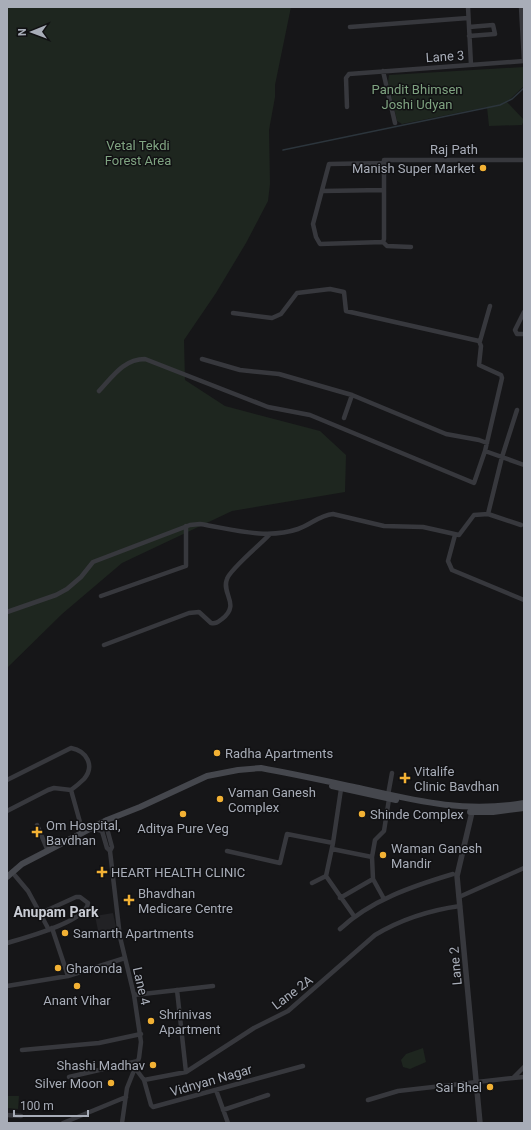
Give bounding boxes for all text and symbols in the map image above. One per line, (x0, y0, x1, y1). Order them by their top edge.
north arrow (12, 12, 52, 52)
text: N (16, 28, 29, 36)
street label: Lane 3 (425, 48, 465, 65)
park label: Pandit Bhimsen Joshi Udyan (372, 82, 462, 112)
park label: Vetal Tekdi Forest Area (105, 138, 171, 168)
street label: Raj Path (430, 142, 478, 157)
place label: Manish Super Market (352, 161, 475, 176)
marker: Manish Super Market (478, 163, 488, 173)
place label: Radha Apartments (225, 746, 333, 761)
marker: Radha Apartments (212, 748, 222, 758)
place label: Vitalife Clinic Bavdhan (414, 764, 499, 794)
marker: Vitalife Clinic Bavdhan (399, 772, 411, 784)
place label: Vaman Ganesh Complex (228, 785, 316, 815)
marker: Vaman Ganesh Complex (215, 794, 225, 804)
place label: Shinde Complex (370, 807, 464, 822)
marker: Aditya Pure Veg (178, 809, 188, 819)
marker: Shinde Complex (357, 809, 367, 819)
place label: Om Hospital, Bavdhan (46, 818, 120, 848)
place label: Aditya Pure Veg (137, 821, 229, 836)
marker: Om Hospital, Bavdhan (31, 826, 43, 838)
place label: Waman Ganesh Mandir (391, 841, 482, 871)
marker: Waman Ganesh Mandir (378, 850, 388, 860)
place label: HEART HEALTH CLINIC (111, 865, 245, 880)
marker: HEART HEALTH CLINIC (96, 866, 108, 878)
place label: Bhavdhan Medicare Centre (138, 886, 233, 916)
marker: Bhavdhan Medicare Centre (123, 894, 135, 906)
district label: Anupam Park (14, 904, 99, 920)
place label: Samarth Apartments (73, 926, 194, 941)
marker: Samarth Apartments (60, 928, 70, 938)
street label: Lane 2 (446, 946, 465, 986)
place label: Gharonda (66, 961, 122, 976)
marker: Gharonda (53, 963, 63, 973)
street label: Lane 4 (130, 966, 153, 1007)
street label: Lane 2A (269, 972, 316, 1013)
marker: Anant Vihar (72, 981, 82, 991)
place label: Anant Vihar (43, 993, 111, 1008)
place label: Shrinivas Apartment (159, 1007, 221, 1037)
marker: Shrinivas Apartment (146, 1016, 156, 1026)
place label: Shashi Madhav (57, 1058, 146, 1073)
marker: Shashi Madhav (148, 1060, 158, 1070)
street label: Vidnyan Nagar (168, 1061, 254, 1099)
place label: Silver Moon (35, 1076, 103, 1091)
marker: Silver Moon (106, 1078, 116, 1088)
place label: Sai Bhel (436, 1080, 482, 1095)
marker: Sai Bhel (485, 1082, 495, 1092)
scale bar (14, 1092, 88, 1118)
text: 100 m (20, 1099, 54, 1113)

